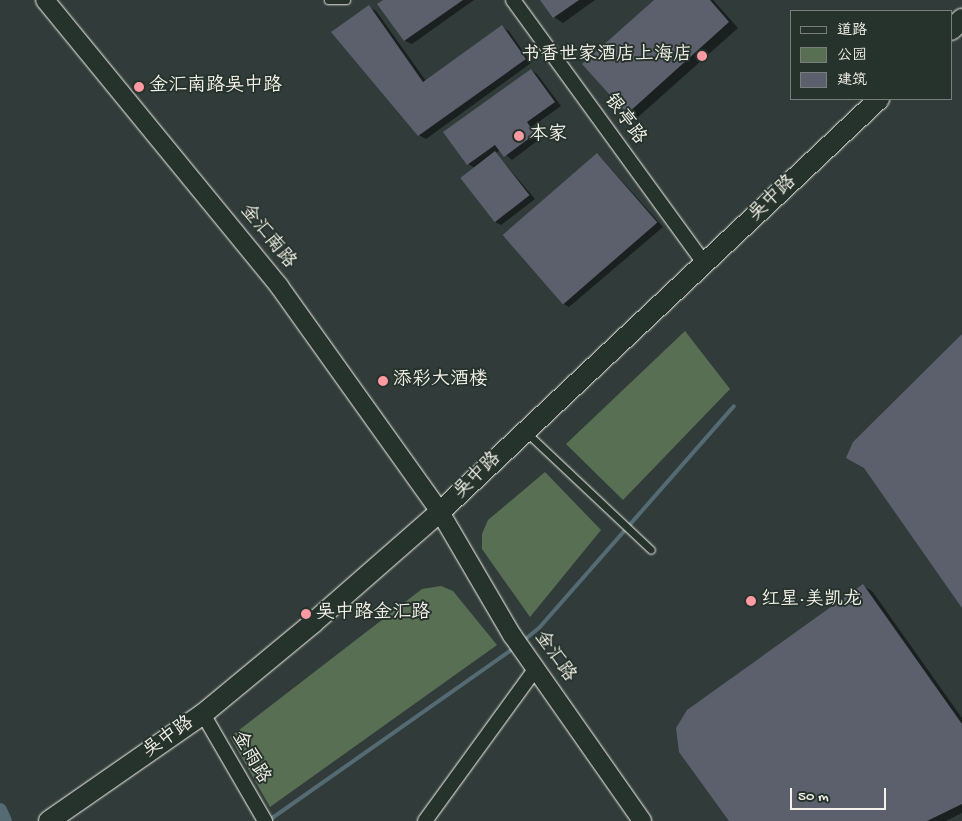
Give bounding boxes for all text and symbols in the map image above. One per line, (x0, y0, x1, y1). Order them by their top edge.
legend (790, 10, 952, 100)
text: 道路 (837, 22, 867, 40)
place label: 书香世家酒店上海店 (521, 45, 692, 67)
text: 公园 (837, 47, 867, 65)
marker: 书香世家酒店上海店 (696, 50, 708, 62)
text: 建筑 (837, 72, 867, 90)
place label: 金汇南路吴中路 (149, 76, 282, 98)
marker: 金汇南路吴中路 (133, 81, 145, 93)
street label: 银亭路 (598, 90, 650, 150)
place label: 本家 (529, 125, 567, 147)
marker: 本家 (513, 130, 525, 142)
street label: 吴中路 (744, 171, 802, 227)
street label: 金汇南路 (234, 200, 300, 274)
place label: 添彩大酒楼 (393, 370, 488, 392)
marker: 添彩大酒楼 (377, 375, 389, 387)
street label: 吴中路 (450, 448, 506, 504)
place label: 红星·美凯龙 (761, 590, 862, 612)
marker: 红星·美凯龙 (745, 595, 757, 607)
place label: 吴中路金汇路 (316, 603, 430, 625)
marker: 吴中路金汇路 (300, 608, 312, 620)
street label: 金汇路 (528, 627, 580, 687)
street label: 吴中路 (139, 712, 199, 764)
street label: 金雨路 (226, 728, 274, 788)
scale bar (792, 778, 888, 810)
text: 50 m (798, 788, 829, 806)

